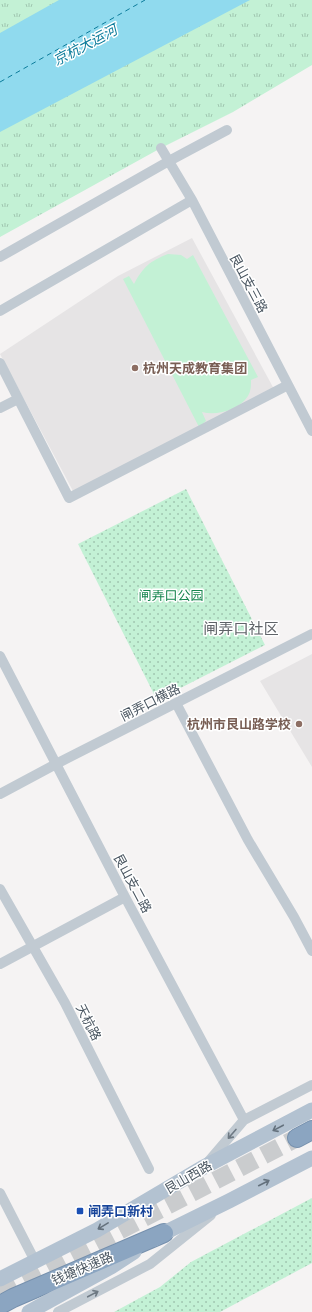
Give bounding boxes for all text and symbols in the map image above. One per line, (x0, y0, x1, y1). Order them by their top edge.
water label: 京杭大运河 (50, 20, 123, 69)
street label: 艮山支三路 (227, 251, 270, 315)
place label: 杭州天成教育集团 (143, 361, 247, 376)
marker: 杭州天成教育集团 (130, 363, 140, 373)
park label: 闸弄口公园 (138, 588, 204, 603)
district label: 闸弄口社区 (203, 620, 279, 638)
street label: 闸弄口横路 (118, 681, 183, 724)
place label: 杭州市艮山路学校 (187, 717, 291, 732)
marker: 杭州市艮山路学校 (294, 719, 304, 729)
street label: 艮山支二路 (111, 851, 154, 915)
street label: 天杭路 (73, 1001, 104, 1043)
one-way arrow (272, 1125, 284, 1132)
one-way arrow (227, 1129, 237, 1139)
street label: 艮山西路 (162, 1158, 215, 1197)
one-way arrow (258, 1179, 270, 1186)
place label: 闸弄口新村 (88, 1204, 153, 1219)
marker: 闸弄口新村 (75, 1206, 85, 1216)
one-way arrow (97, 1223, 109, 1231)
street label: 钱塘快速路 (49, 1249, 115, 1288)
one-way arrow (86, 1290, 98, 1297)

